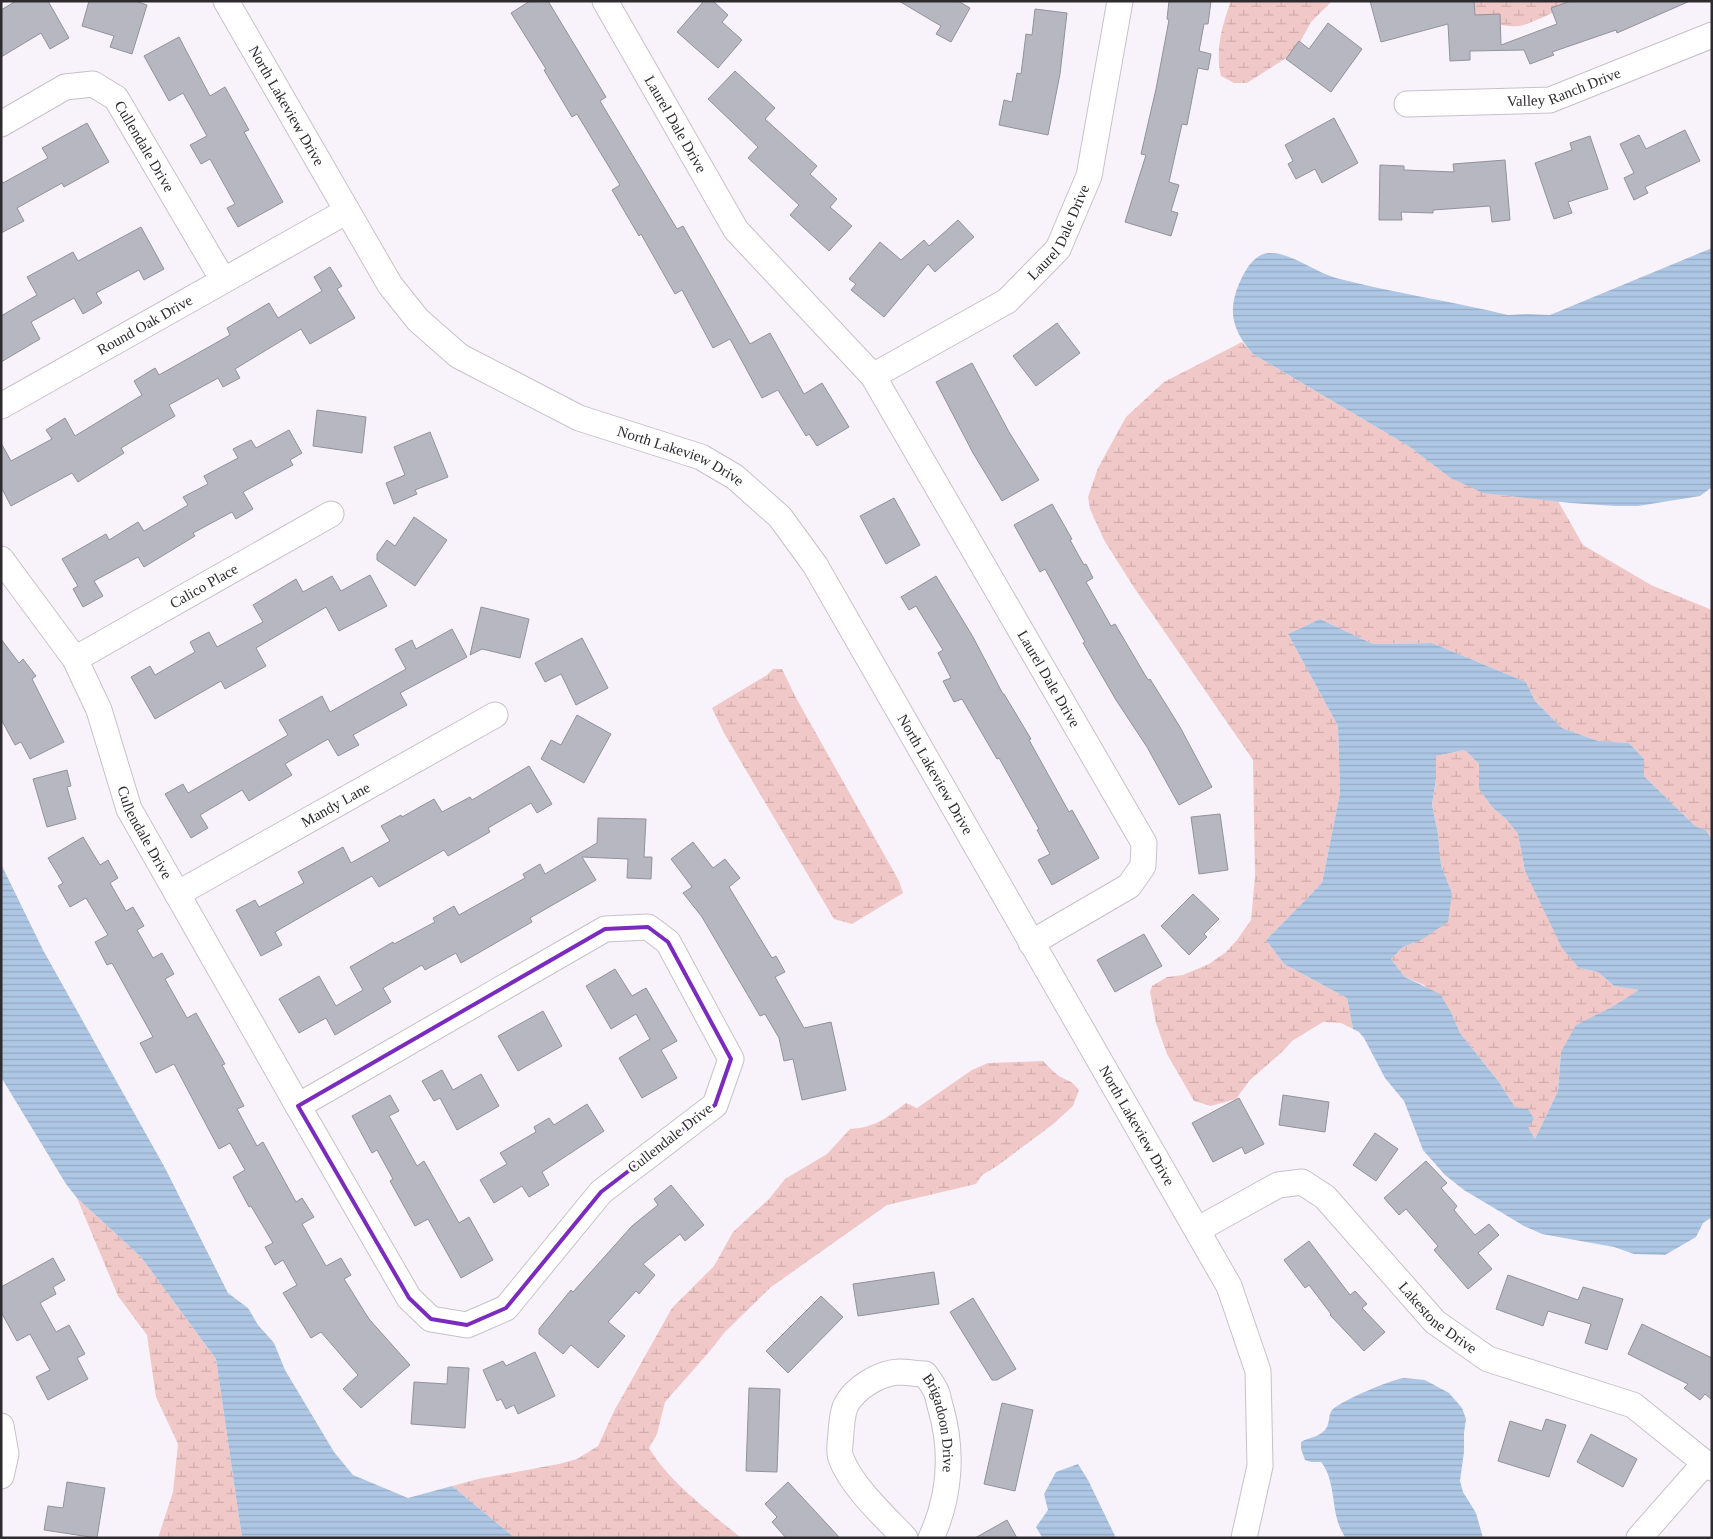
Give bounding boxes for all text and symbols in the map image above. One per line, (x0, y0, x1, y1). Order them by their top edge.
street label: North Lakeview Drive (246, 43, 328, 169)
street label: Valley Ranch Drive (1507, 64, 1623, 109)
street label: Laurel Dale Drive (641, 73, 710, 176)
street label: Cullendale Drive (111, 98, 178, 195)
street label: Laurel Dale Drive (1024, 182, 1093, 283)
street label: Round Oak Drive (94, 292, 195, 358)
street label: North Lakeview Drive (615, 423, 747, 489)
street label: Calico Place (167, 560, 241, 612)
street label: Laurel Dale Drive (1014, 627, 1083, 730)
street label: North Lakeview Drive (894, 711, 976, 838)
street label: Mandy Lane (298, 779, 373, 830)
street label: Cullendale Drive (114, 784, 175, 882)
street label: North Lakeview Drive (1096, 1063, 1178, 1189)
street label: Cullendale Drive (625, 1100, 716, 1176)
street label: Lakestone Drive (1396, 1279, 1480, 1357)
street label: Brigadoon Drive (920, 1371, 956, 1473)

